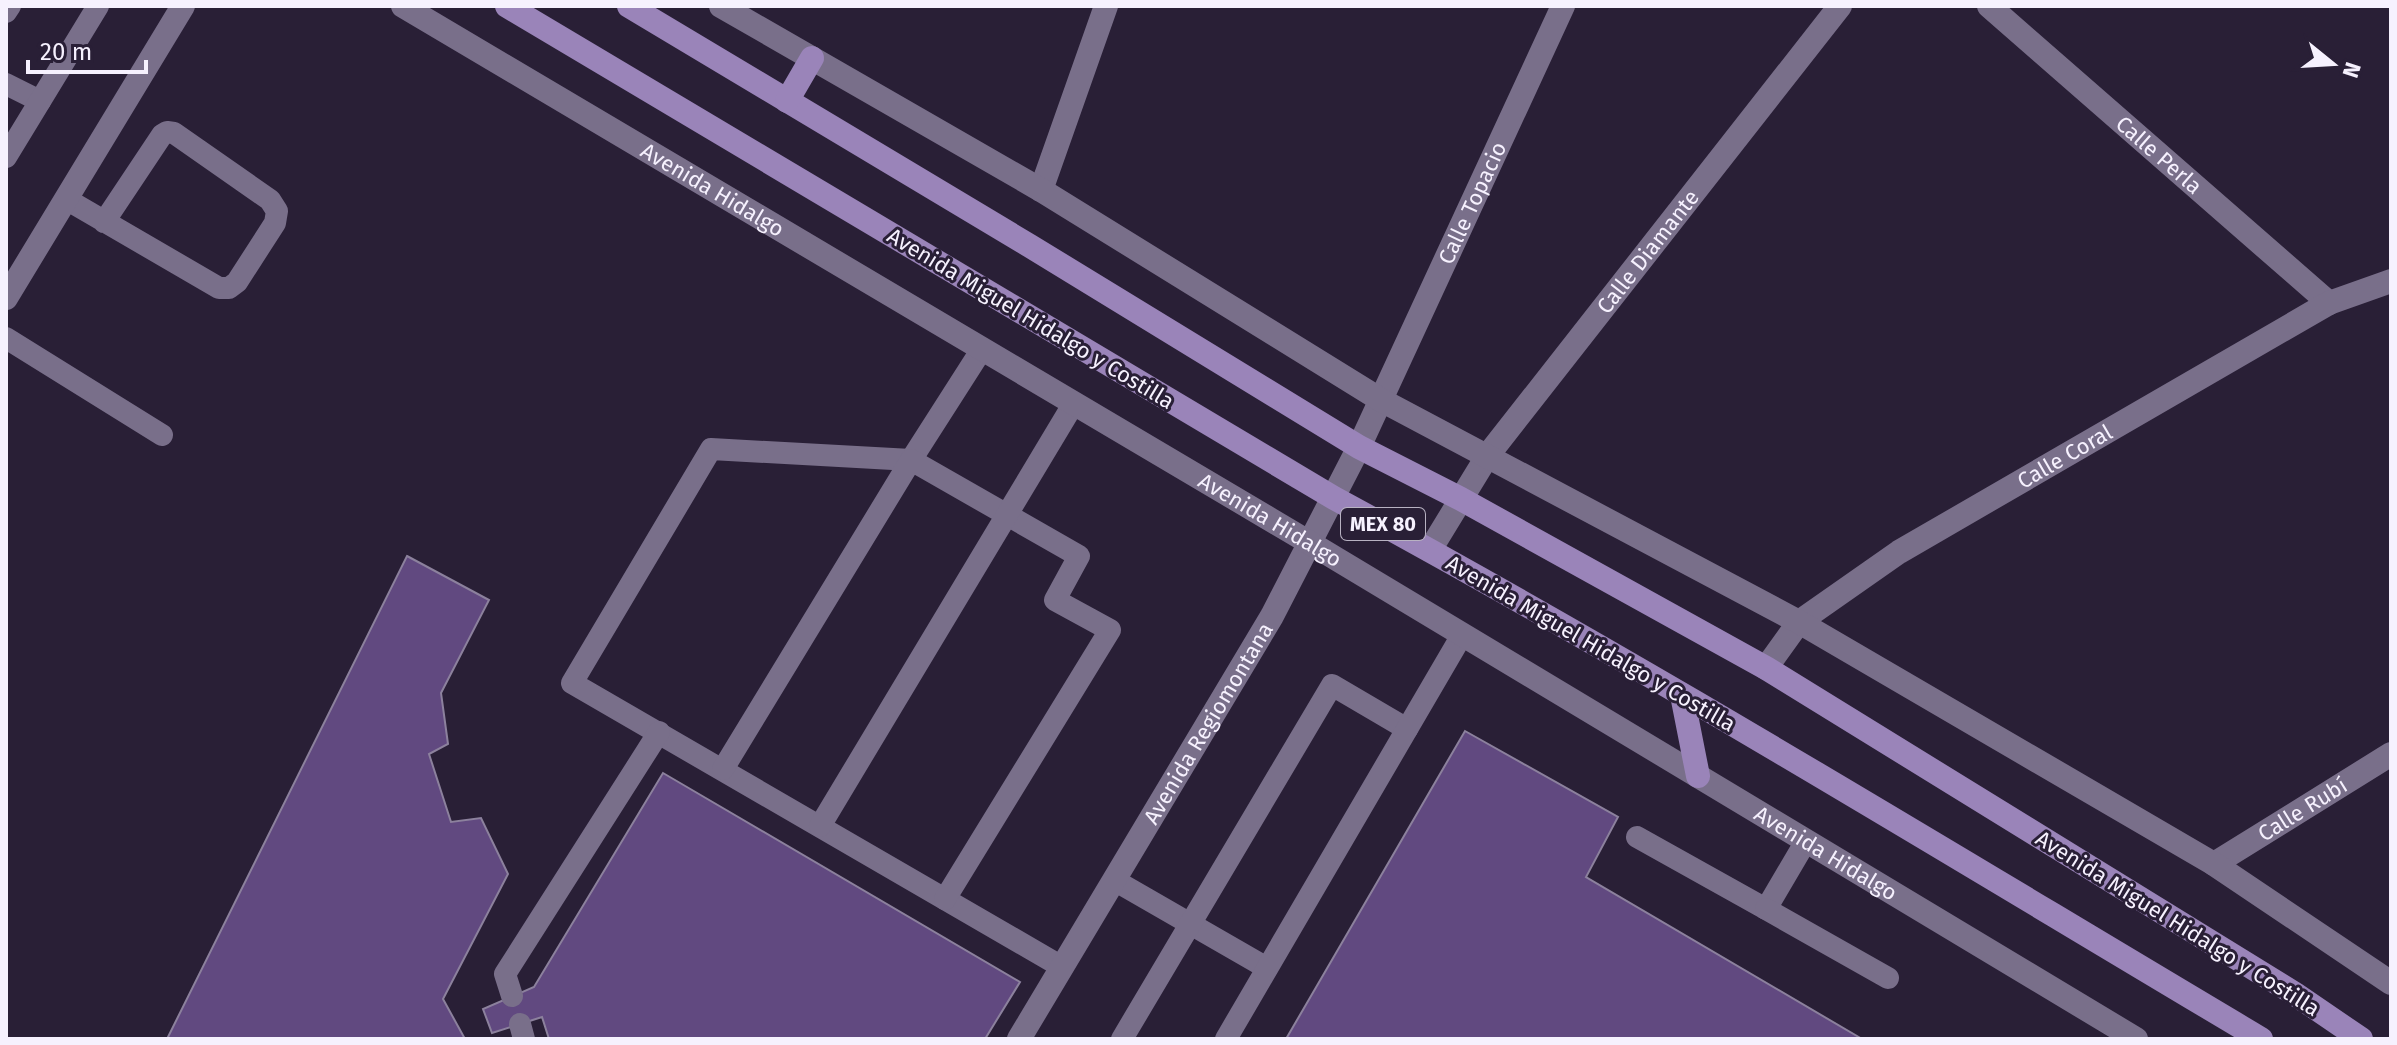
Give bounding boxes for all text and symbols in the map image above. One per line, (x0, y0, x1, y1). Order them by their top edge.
scale bar (28, 24, 146, 74)
north arrow (2293, 24, 2373, 104)
text: 20 m (40, 38, 92, 66)
text: N (2336, 59, 2367, 81)
street label: Calle Perla (2110, 110, 2207, 200)
street label: Avenida Hidalgo (636, 137, 789, 243)
street label: Calle Topacio (1432, 137, 1512, 269)
street label: Calle Diamante (1591, 184, 1705, 319)
street label: Avenida Miguel Hidalgo y Costilla (882, 222, 1179, 415)
street label: Calle Coral (2013, 419, 2117, 495)
street label: Avenida Hidalgo (1194, 467, 1347, 573)
road number: MEX 80 (1341, 508, 1425, 540)
street label: Avenida Miguel Hidalgo y Costilla (1441, 549, 1740, 738)
street label: Avenida Regiomontana (1138, 618, 1279, 829)
street label: Calle Rubí (2253, 772, 2352, 847)
street label: Avenida Hidalgo (1749, 800, 1902, 907)
street label: Avenida Miguel Hidalgo y Costilla (2031, 825, 2325, 1022)

